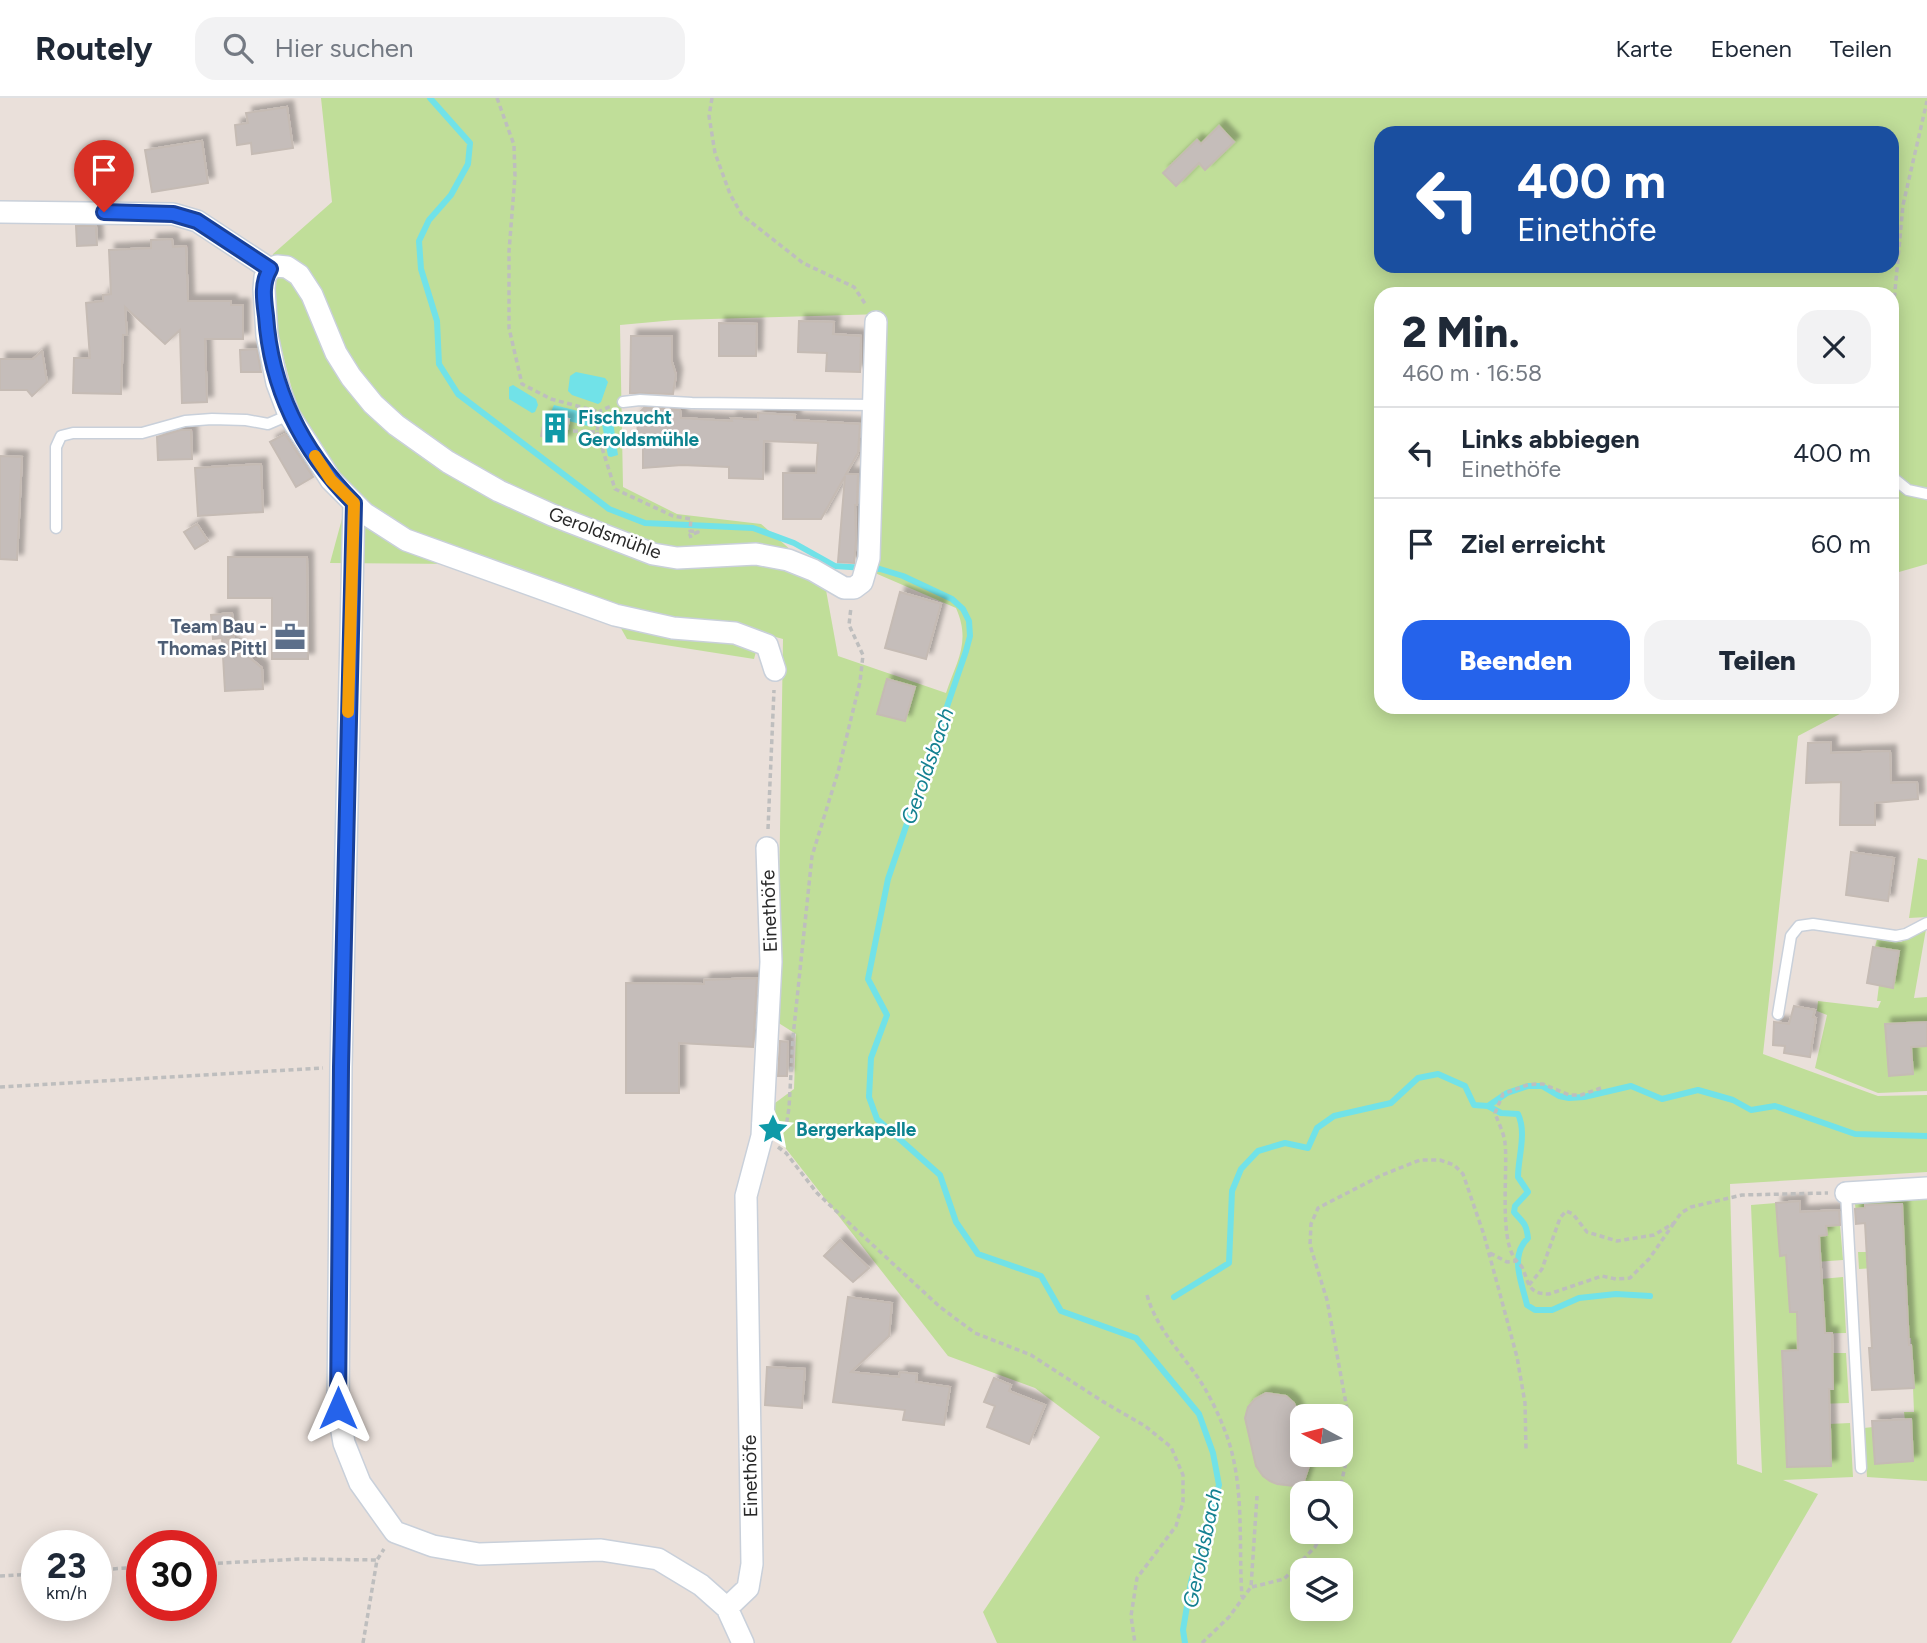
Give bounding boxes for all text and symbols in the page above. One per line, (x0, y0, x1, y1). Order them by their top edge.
search box (195, 17, 685, 80)
text: Routely (35, 29, 153, 68)
icon: search (219, 29, 257, 67)
text: Hier suchen (275, 32, 413, 64)
text: Karte (1616, 34, 1673, 63)
text: Ebenen (1711, 34, 1792, 63)
text: Teilen (1830, 34, 1892, 63)
pin (74, 140, 134, 212)
icon: arrive (85, 151, 123, 189)
text: 400 m (1517, 151, 1666, 210)
icon: left (1402, 154, 1493, 245)
text: Einethöfe (1517, 211, 1656, 249)
text: 2 Min. (1402, 307, 1520, 358)
button: close (1797, 310, 1871, 384)
text: 460 m · 16:58 (1402, 359, 1542, 387)
place label: Fischzucht Geroldsmühle (578, 406, 700, 451)
building icon: Fischzucht Geroldsmühle (538, 411, 572, 445)
text: Links abbiegen (1461, 423, 1640, 455)
icon: left (1402, 434, 1440, 472)
text: 400 m (1793, 437, 1871, 469)
text: Einethöfe (1461, 455, 1561, 483)
street label: Geroldsmühle (545, 502, 665, 564)
icon: arrive (1402, 525, 1440, 563)
text: Ziel erreicht (1461, 528, 1606, 560)
text: 60 m (1811, 528, 1871, 560)
place label: Team Bau - Thomas Pittl (158, 615, 267, 660)
office icon: Team Bau - Thomas Pittl (273, 620, 307, 654)
button: Beenden (1402, 620, 1630, 700)
button: Teilen (1644, 620, 1871, 700)
water label: Geroldsbach (895, 704, 959, 827)
street label: Einethöfe (756, 869, 782, 953)
place icon: Bergerkapelle (756, 1112, 790, 1146)
place label: Bergerkapelle (796, 1118, 917, 1141)
position arrow (301, 1371, 375, 1445)
north arrow (1290, 1404, 1353, 1466)
map controls (1290, 1404, 1353, 1621)
street label: Einethöfe (738, 1434, 762, 1518)
button: search (1290, 1481, 1353, 1544)
water label: Geroldsbach (1177, 1486, 1227, 1610)
speed limit sign: 30 (126, 1530, 217, 1621)
text: 23 (47, 1545, 86, 1587)
button: layers (1290, 1558, 1353, 1621)
text: km/h (46, 1582, 87, 1604)

